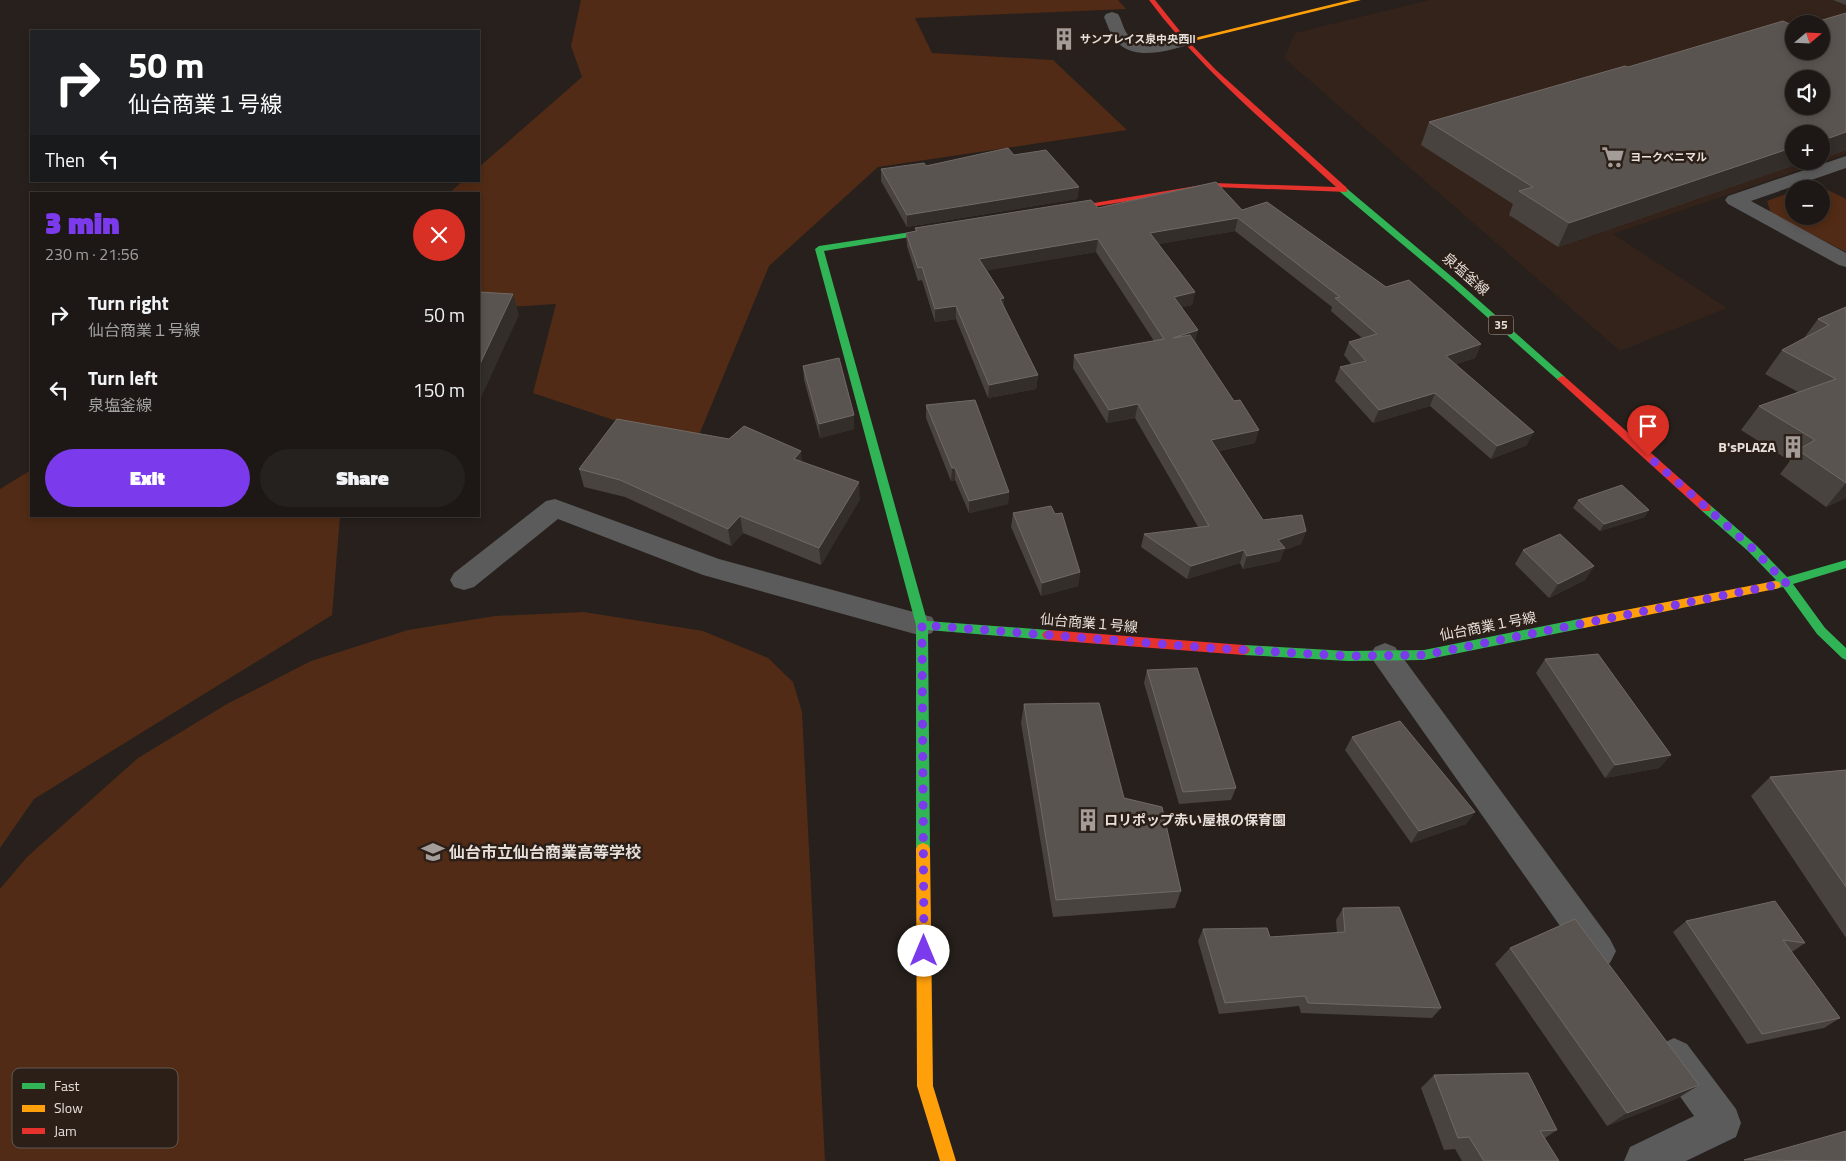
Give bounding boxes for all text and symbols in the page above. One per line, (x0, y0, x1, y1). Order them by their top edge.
north arrow (1785, 15, 1830, 60)
map controls (1785, 15, 1830, 225)
building icon: サンプレイス泉中央西II (1051, 26, 1077, 52)
place label: サンプレイス泉中央西II (1080, 31, 1196, 47)
text: 50 m (128, 38, 204, 92)
icon: right (45, 50, 110, 115)
button: sound (1785, 70, 1830, 115)
text: 仙台商業１号線 (128, 87, 282, 121)
button: + (1785, 125, 1830, 170)
supermarket icon: ヨークベニマル (1600, 144, 1626, 170)
text: Then (45, 145, 85, 174)
icon: left (95, 145, 123, 173)
place label: ヨークベニマル (1630, 149, 1707, 165)
button: − (1785, 180, 1830, 225)
text: 3 min (45, 200, 120, 246)
button: close (413, 209, 465, 261)
text: 230 m · 21:56 (45, 242, 139, 266)
street label: 泉塩釜線 (1438, 247, 1494, 300)
text: Turn right (88, 288, 169, 317)
text: 50 m (424, 300, 465, 329)
icon: right (45, 301, 73, 329)
road number: 35 (1488, 316, 1514, 334)
text: 仙台商業１号線 (88, 318, 200, 342)
text: Turn left (88, 363, 158, 392)
text: 150 m (413, 375, 465, 404)
icon: left (45, 376, 73, 404)
text: 泉塩釜線 (88, 393, 152, 417)
pin (1627, 405, 1669, 456)
icon: arrive (1634, 412, 1662, 440)
building icon: B'sPLAZA (1780, 434, 1806, 460)
place label: B'sPLAZA (1718, 436, 1777, 457)
button: Exit (45, 449, 250, 507)
button: Share (260, 449, 465, 507)
street label: 仙台商業１号線 (1438, 606, 1538, 645)
street label: 仙台商業１号線 (1039, 608, 1139, 637)
building icon: ロリポップ赤い屋根の保育園 (1075, 807, 1101, 833)
place label: ロリポップ赤い屋根の保育園 (1104, 809, 1286, 830)
school or university icon: 仙台市立仙台商業高等学校 (420, 839, 446, 865)
place label: 仙台市立仙台商業高等学校 (448, 840, 641, 864)
position arrow (897, 924, 949, 976)
legend (12, 1068, 178, 1148)
text: Fast (54, 1075, 79, 1096)
text: Slow (54, 1097, 83, 1118)
text: Jam (54, 1120, 77, 1141)

